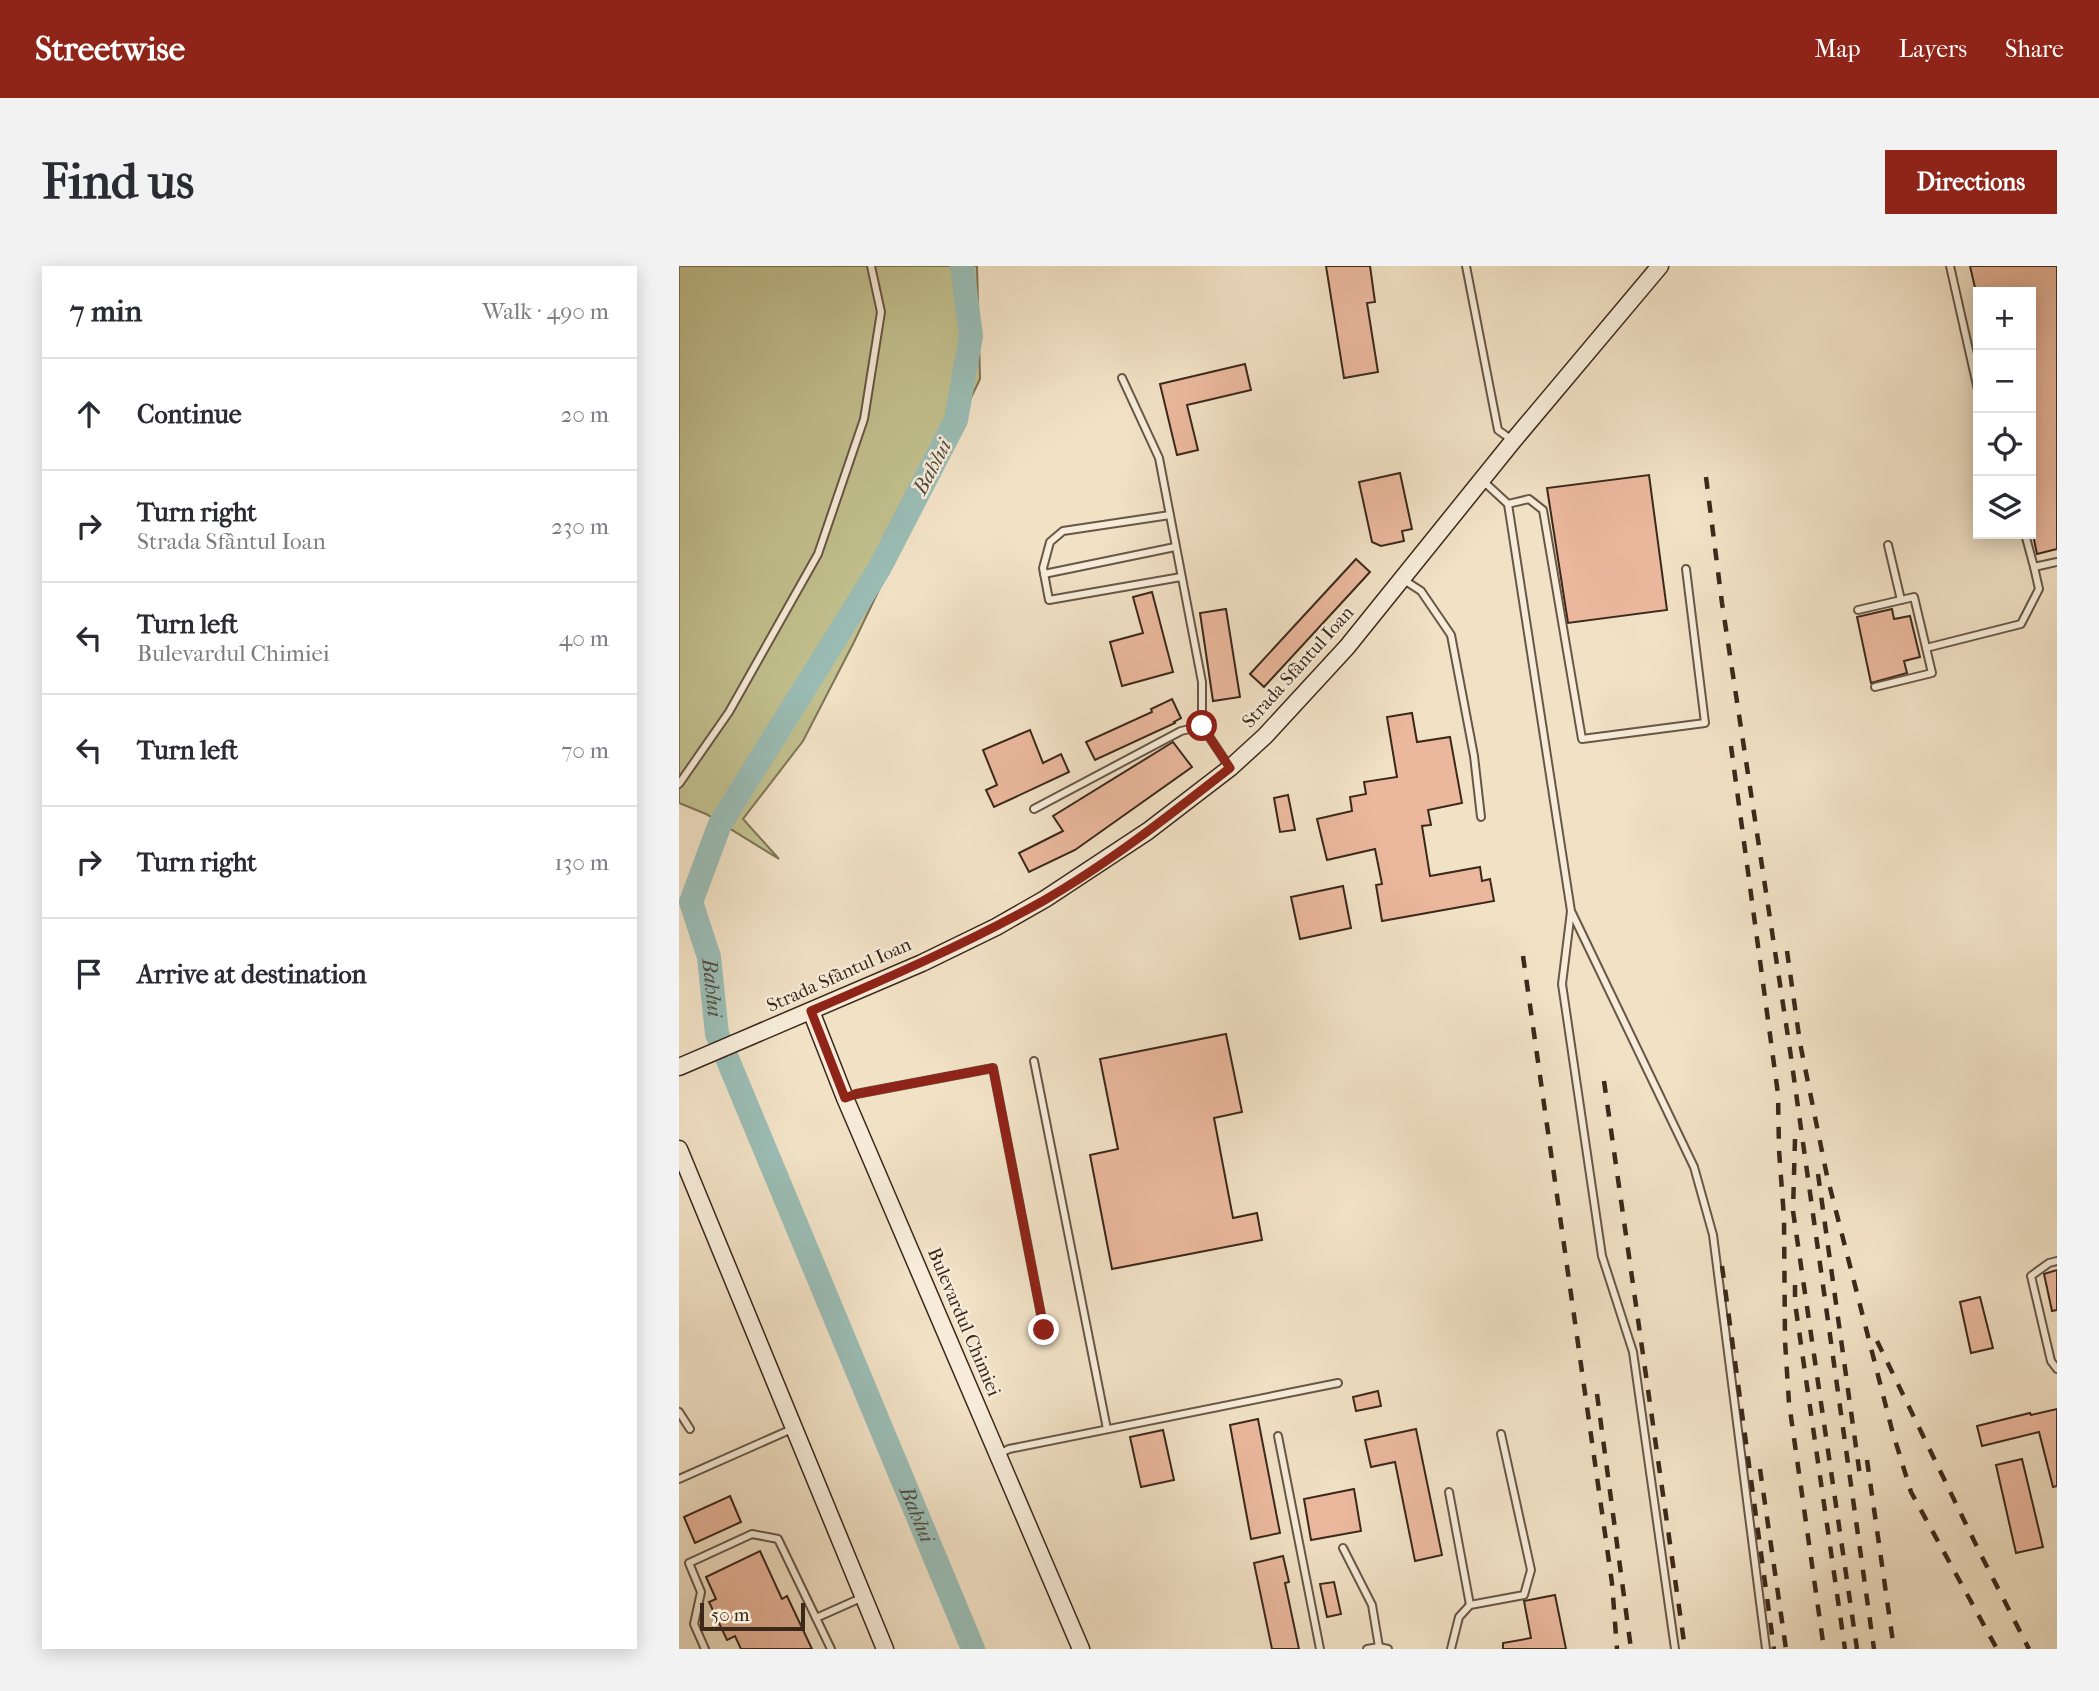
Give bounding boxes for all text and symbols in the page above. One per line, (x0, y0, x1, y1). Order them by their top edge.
text: Streetwise (35, 30, 185, 69)
text: Map (1815, 35, 1861, 63)
text: Layers (1899, 35, 1967, 63)
text: Share (2005, 35, 2064, 63)
button: Directions (1885, 150, 2057, 214)
text: Find us (42, 153, 194, 211)
map controls (1973, 287, 2036, 539)
button: + (1973, 287, 2036, 350)
text: 7 min (70, 294, 142, 329)
text: Walk · 490 m (482, 298, 609, 325)
button: − (1973, 350, 2036, 413)
icon: ahead (70, 395, 108, 433)
text: Continue (137, 399, 242, 430)
text: 20 m (560, 401, 609, 428)
button: locate (1973, 413, 2036, 476)
water label: Bahlui (907, 434, 957, 499)
button: layers (1973, 476, 2036, 539)
text: Turn right (137, 497, 257, 528)
icon: right (70, 507, 108, 545)
text: 230 m (551, 513, 609, 540)
text: Strada Sfântul Ioan (137, 528, 326, 555)
street label: Strada Sfântul Ioan (1238, 602, 1358, 732)
text: Turn left (137, 609, 238, 640)
icon: left (70, 619, 108, 657)
text: 40 m (559, 625, 609, 652)
text: Bulevardul Chimiei (137, 640, 330, 667)
route start (1186, 710, 1217, 741)
icon: left (70, 731, 108, 769)
text: Turn left (137, 735, 238, 766)
text: 70 m (561, 737, 609, 764)
icon: right (70, 843, 108, 881)
text: Turn right (137, 847, 257, 878)
text: 130 m (555, 849, 609, 876)
street label: Strada Sfântul Ioan (763, 933, 915, 1017)
icon: arrive (70, 955, 108, 993)
water label: Bahlui (697, 956, 727, 1020)
text: Arrive at destination (137, 959, 367, 990)
street label: Bulevardul Chimiei (923, 1244, 1005, 1400)
route end (1028, 1314, 1059, 1345)
water label: Bahlui (894, 1482, 940, 1548)
scale bar (700, 1600, 805, 1632)
text: 50 m (711, 1604, 750, 1626)

